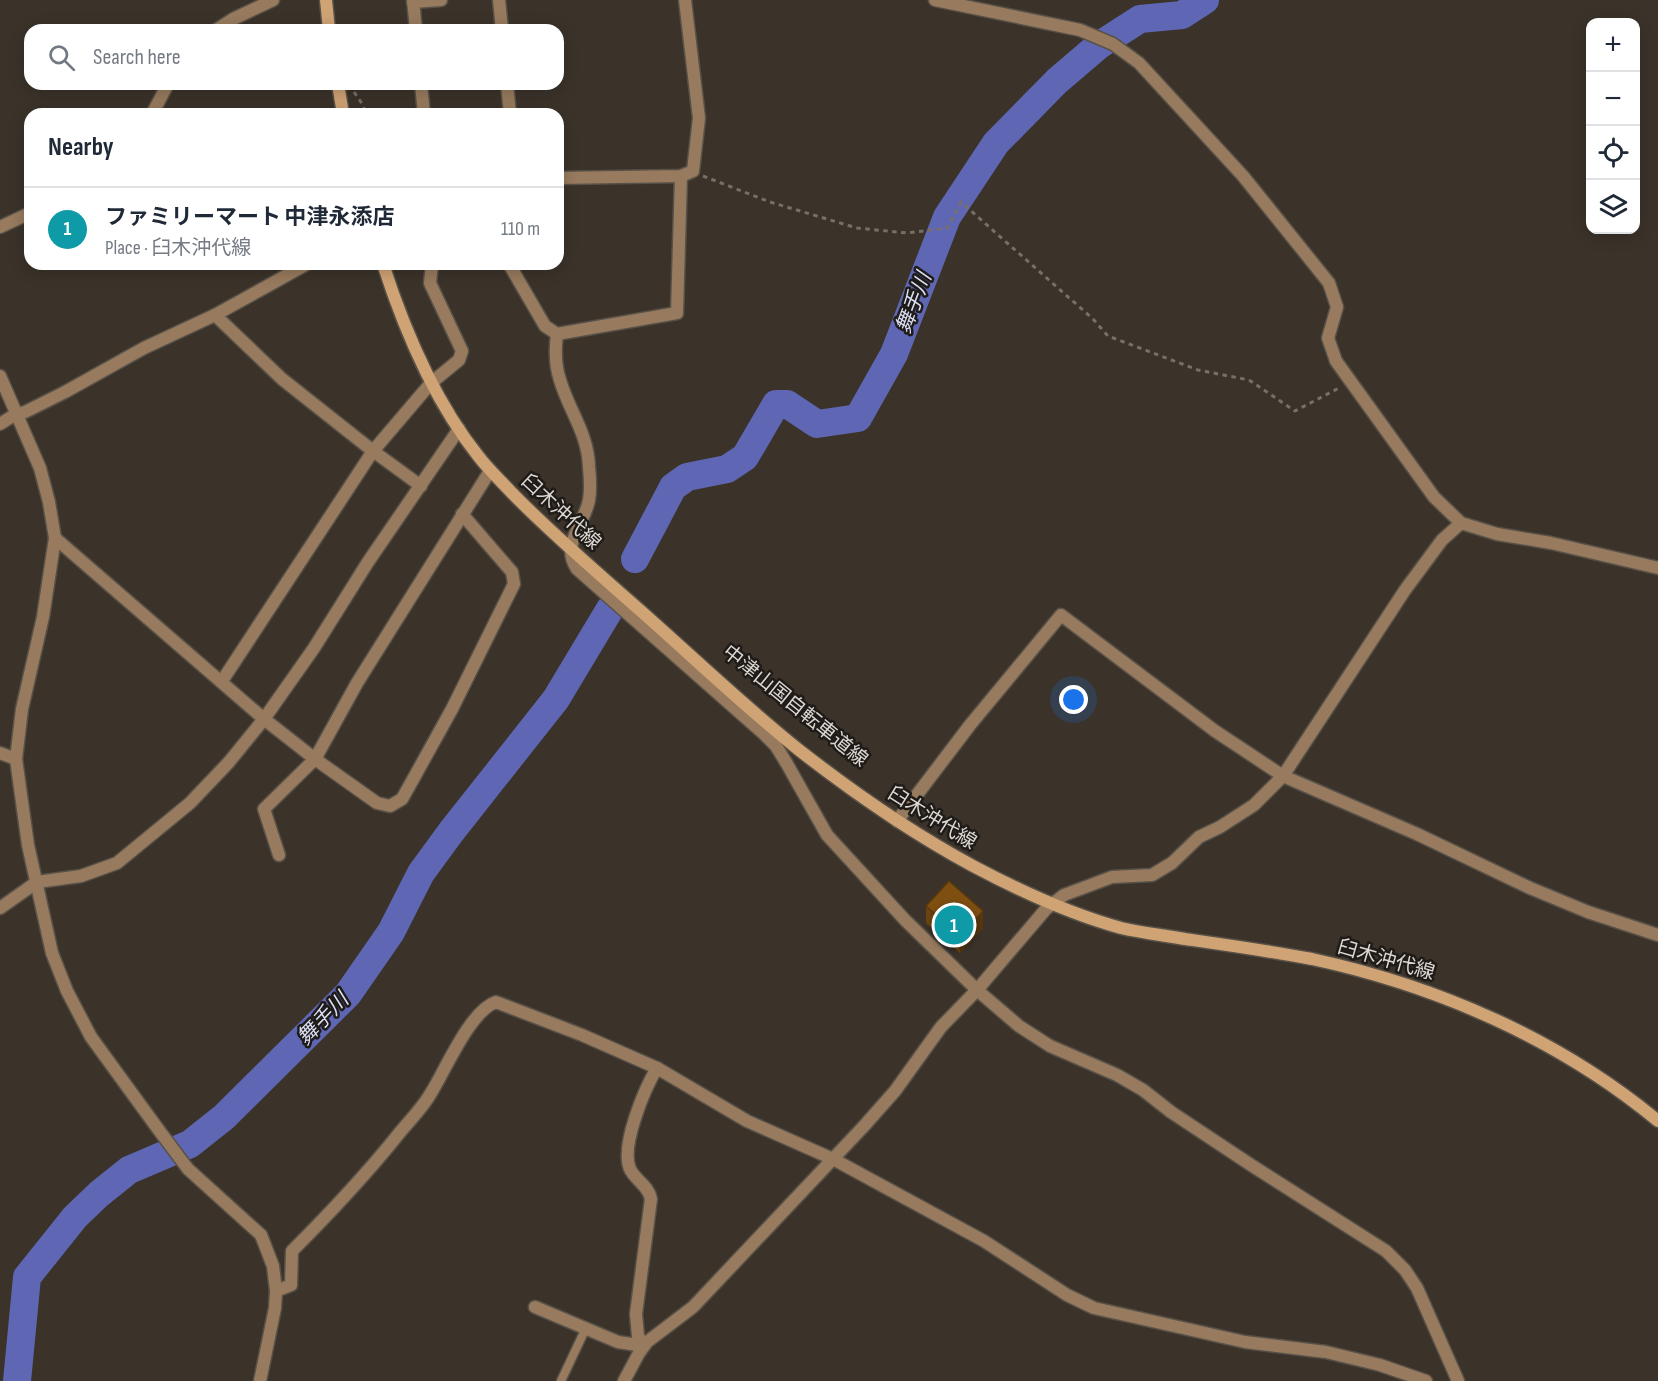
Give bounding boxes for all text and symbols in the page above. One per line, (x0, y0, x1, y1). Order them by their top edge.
map controls (1586, 18, 1640, 234)
button: + (1586, 18, 1640, 72)
search box (24, 24, 564, 90)
icon: search (45, 41, 78, 74)
text: Search here (93, 44, 180, 71)
button: − (1586, 72, 1640, 126)
button: locate (1586, 126, 1640, 180)
text: Nearby (48, 132, 114, 163)
button: layers (1586, 180, 1640, 234)
text: ファミリーマート 中津永添店 (105, 204, 394, 231)
text: 1 (64, 217, 71, 241)
text: 110 m (501, 217, 540, 241)
text: Place · 臼木沖代線 (105, 236, 251, 260)
water label: 舞手川 (891, 267, 938, 337)
street label: 臼木沖代線 (516, 469, 606, 555)
street label: 中津山国自転車道線 (718, 640, 872, 772)
your location (1059, 685, 1088, 714)
street label: 臼木沖代線 (883, 781, 981, 855)
pin: 1 (934, 902, 974, 948)
street label: 臼木沖代線 (1335, 935, 1437, 985)
water label: 舞手川 (292, 986, 355, 1050)

